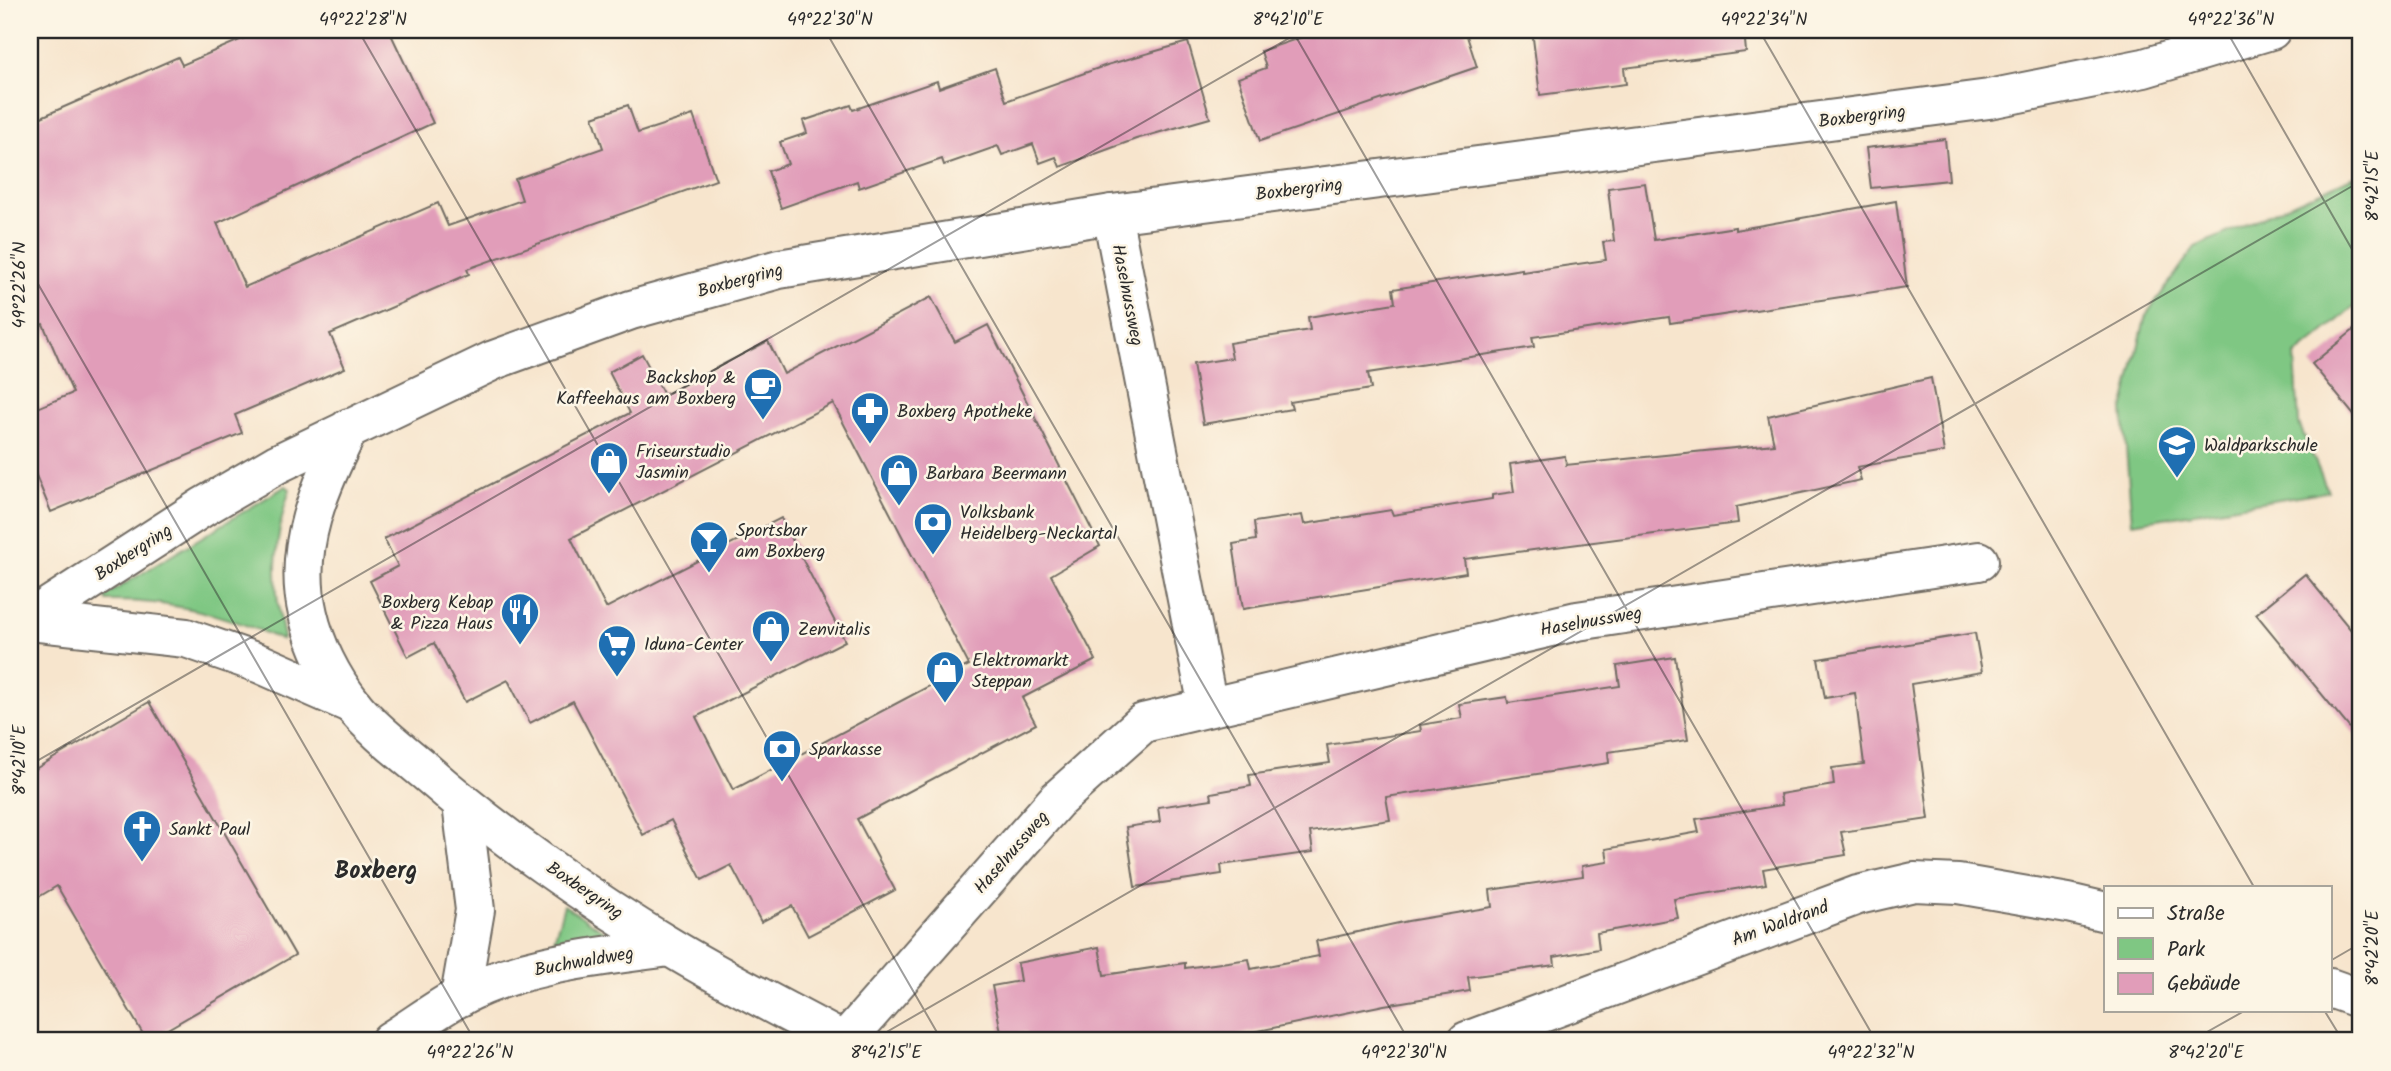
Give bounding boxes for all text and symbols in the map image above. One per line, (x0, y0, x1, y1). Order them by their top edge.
text: 49°22'28"N (319, 6, 407, 35)
text: 49°22'30"N (787, 6, 873, 35)
text: 8°42'10"E (1252, 6, 1324, 35)
text: 49°22'34"N (1721, 6, 1807, 35)
text: 49°22'36"N (2188, 6, 2274, 35)
street label: Boxbergring (1817, 98, 1907, 137)
text: 8°42'15"E (2359, 150, 2388, 222)
street label: Boxbergring (1254, 171, 1344, 210)
text: 49°22'26"N (6, 242, 35, 328)
street label: Haselnussweg (1102, 242, 1151, 349)
street label: Boxbergring (694, 256, 787, 307)
place label: Backshop & Kaffeehaus am Boxberg (556, 364, 736, 414)
cafe icon: Backshop & Kaffeehaus am Boxberg (742, 366, 784, 421)
pharmacy icon: Boxberg Apotheke (849, 390, 891, 445)
place label: Boxberg Apotheke (897, 398, 1033, 427)
school or university icon: Waldparkschule (2156, 424, 2198, 479)
place label: Waldparkschule (2204, 432, 2318, 461)
place label: Friseurstudio Jasmin (636, 438, 731, 488)
shop icon: Friseurstudio Jasmin (588, 440, 630, 495)
shop icon: Barbara Beermann (878, 452, 920, 507)
place label: Barbara Beermann (926, 460, 1067, 489)
place label: Volksbank Heidelberg-Neckartal (960, 499, 1118, 549)
bank icon: Volksbank Heidelberg-Neckartal (912, 501, 954, 556)
street label: Boxbergring (89, 517, 179, 589)
place label: Sportsbar am Boxberg (736, 517, 825, 567)
bar icon: Sportsbar am Boxberg (688, 519, 730, 574)
place label: Boxberg Kebap & Pizza Haus (381, 589, 493, 639)
restaurant icon: Boxberg Kebap & Pizza Haus (499, 591, 541, 646)
street label: Haselnussweg (1538, 599, 1645, 646)
shop icon: Zenvitalis (750, 608, 792, 663)
place label: Zenvitalis (798, 616, 871, 645)
supermarket icon: Iduna-Center (596, 623, 638, 678)
place label: Iduna-Center (644, 631, 744, 660)
place label: Elektromarkt Steppan (972, 647, 1070, 697)
shop icon: Elektromarkt Steppan (924, 649, 966, 704)
text: 8°42'10"E (6, 724, 35, 796)
bank icon: Sparkasse (761, 728, 803, 783)
place label: Sparkasse (809, 736, 882, 765)
street label: Haselnussweg (967, 805, 1057, 901)
church icon: Sankt Paul (121, 808, 163, 863)
place label: Sankt Paul (169, 816, 251, 845)
district label: Boxberg (335, 852, 417, 891)
street label: Boxbergring (540, 855, 629, 928)
legend (2104, 886, 2332, 1012)
street label: Am Waldrand (1728, 893, 1834, 955)
text: Straße (2167, 898, 2225, 931)
text: 8°42'20"E (2359, 910, 2388, 986)
text: Park (2167, 934, 2205, 967)
street label: Buchwaldweg (532, 939, 636, 985)
text: Gebäude (2167, 968, 2241, 1001)
text: 49°22'26"N (427, 1039, 513, 1068)
text: 8°42'15"E (850, 1039, 922, 1068)
text: 49°22'30"N (1361, 1039, 1447, 1068)
text: 49°22'32"N (1827, 1039, 1915, 1068)
text: 8°42'20"E (2168, 1039, 2244, 1068)

